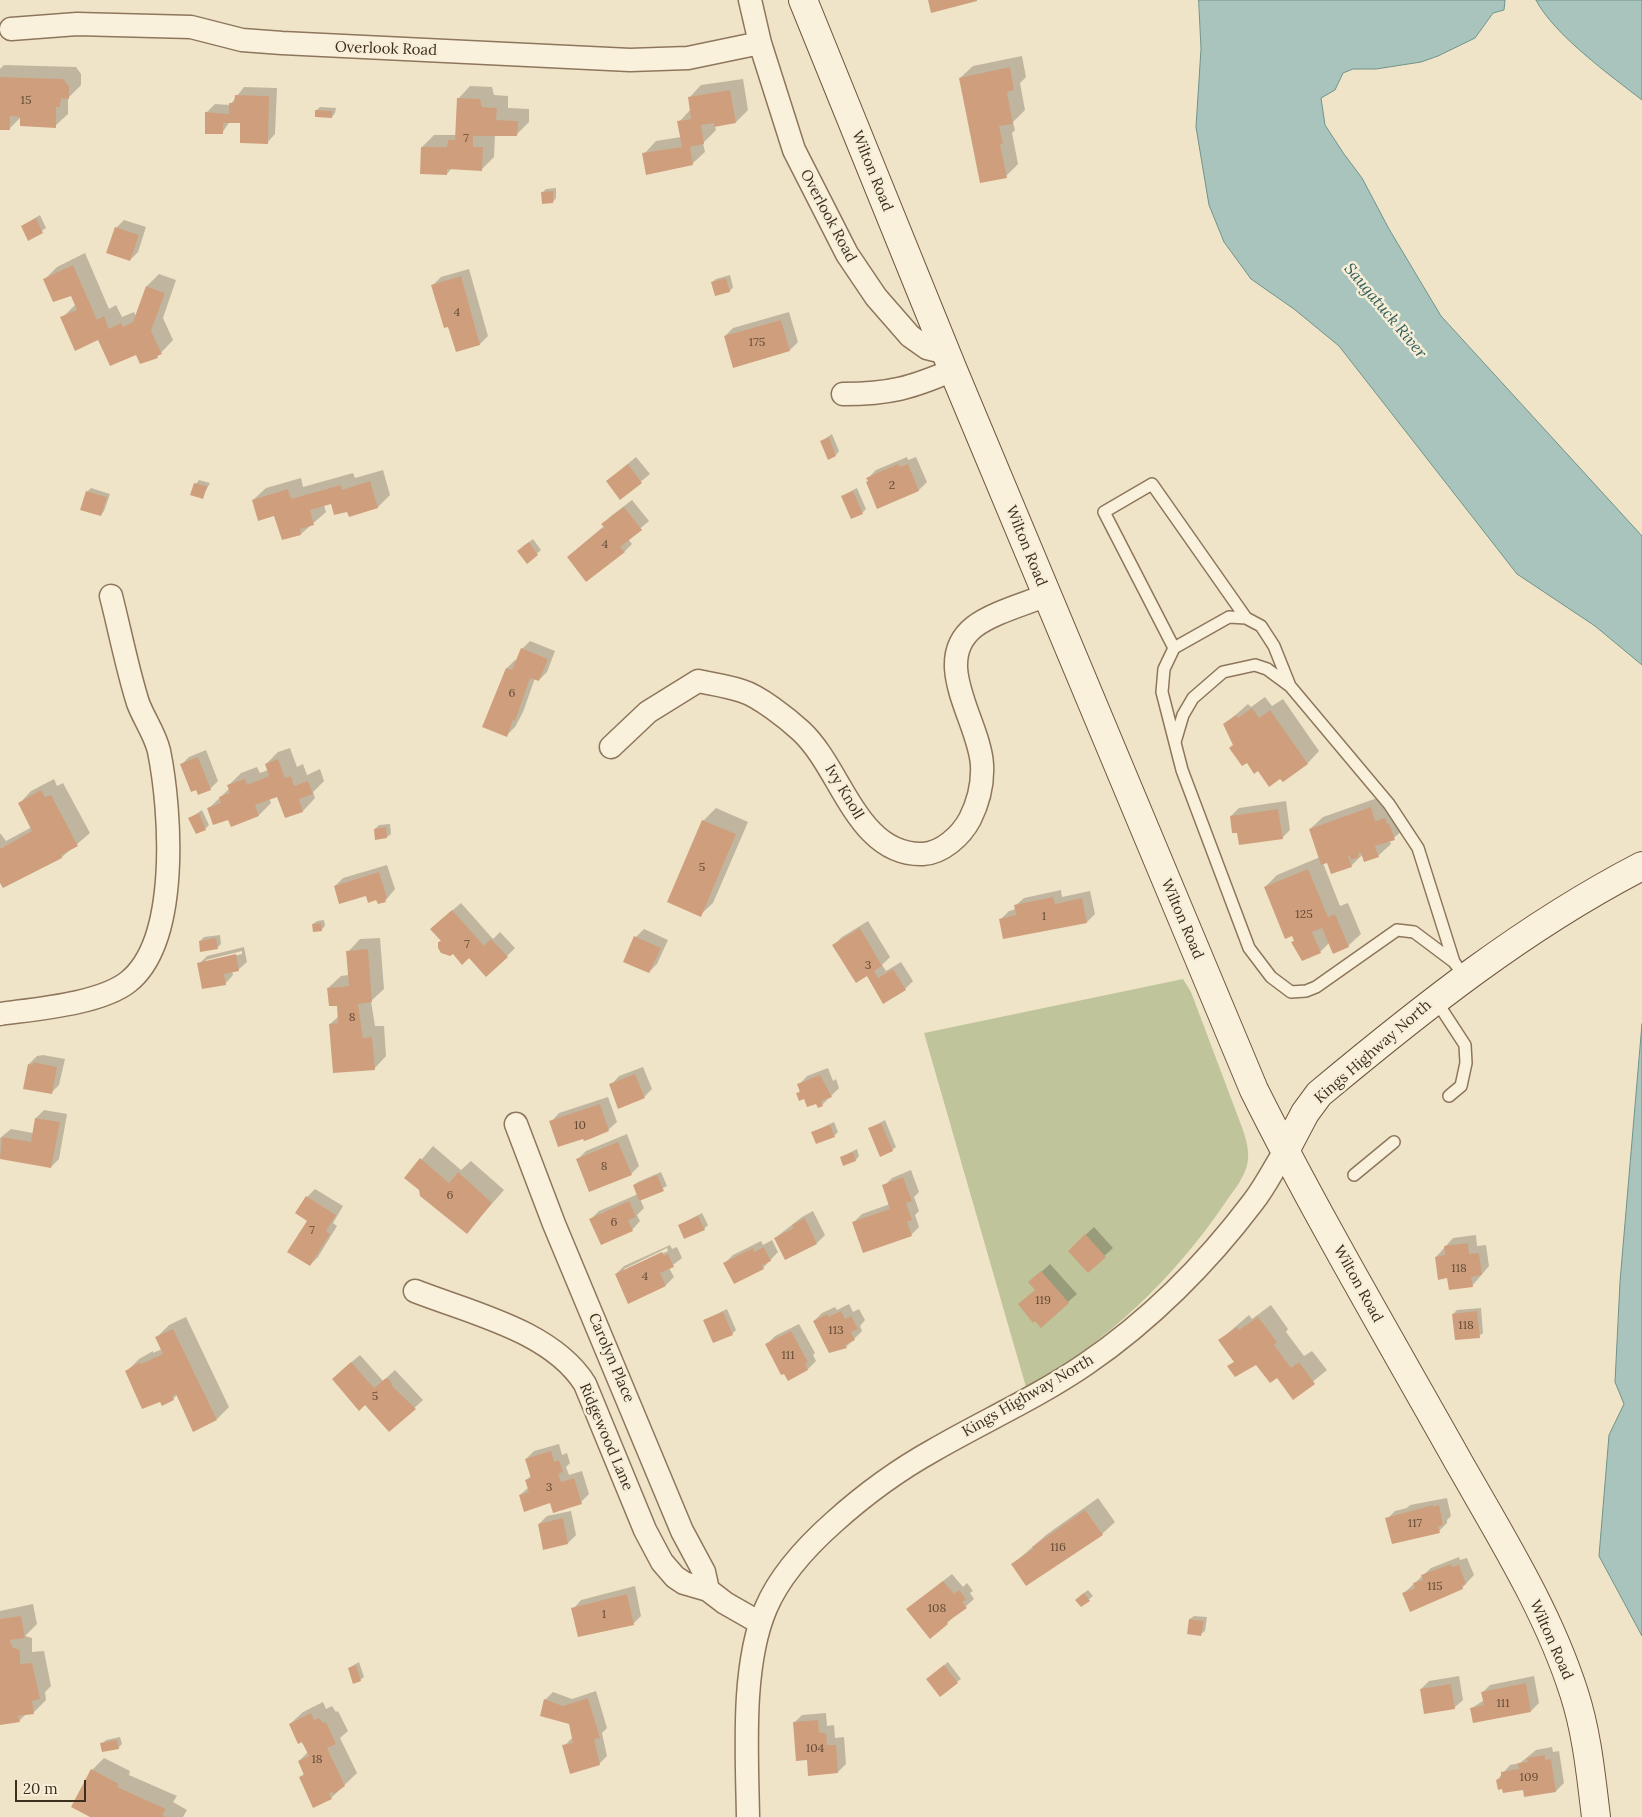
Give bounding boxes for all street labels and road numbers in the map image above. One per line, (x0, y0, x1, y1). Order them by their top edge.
street label: Overlook Road (335, 38, 437, 60)
street label: Wilton Road (848, 128, 896, 214)
street label: Overlook Road (796, 167, 860, 265)
street label: Wilton Road (1002, 503, 1050, 589)
street label: Ivy Knoll (821, 761, 867, 823)
street label: Wilton Road (1157, 876, 1207, 962)
street label: Kings Highway North (1311, 996, 1435, 1108)
street label: Wilton Road (1329, 1242, 1387, 1326)
street label: Carolyn Place (584, 1311, 638, 1405)
street label: Kings Highway North (959, 1351, 1097, 1441)
street label: Ridgewood Lane (575, 1380, 637, 1494)
street label: Wilton Road (1525, 1597, 1577, 1683)

